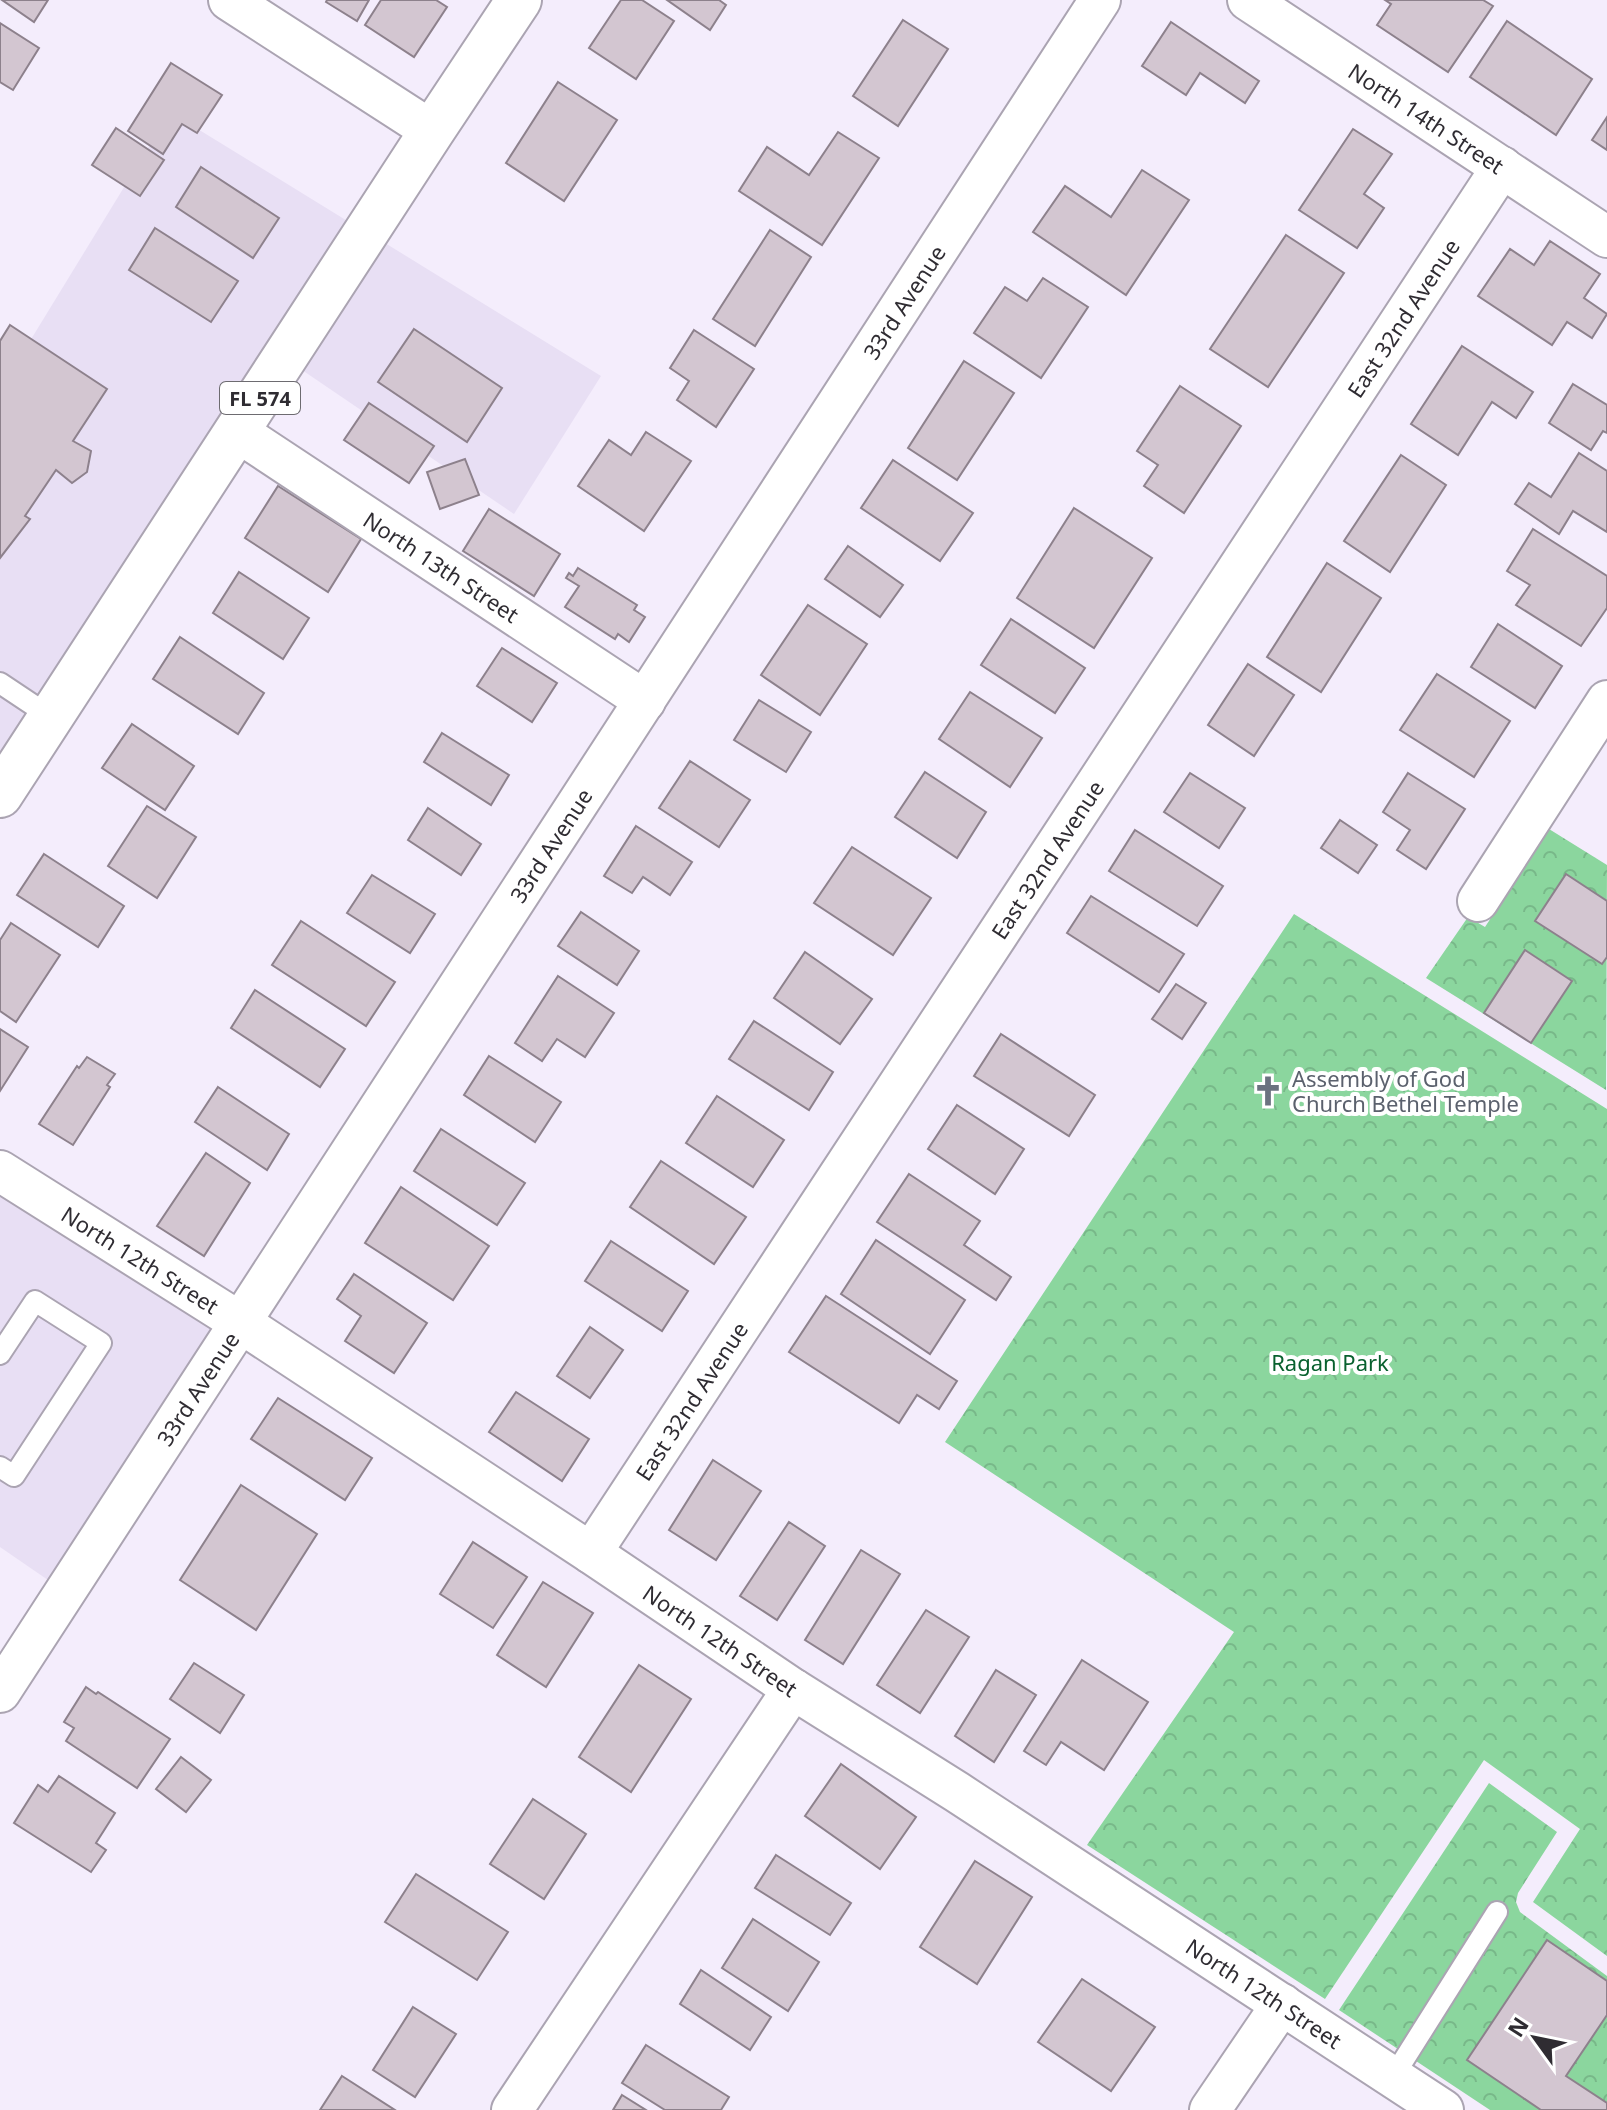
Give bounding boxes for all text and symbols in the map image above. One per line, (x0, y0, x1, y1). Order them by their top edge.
street label: North 14th Street (1343, 56, 1510, 180)
street label: East 32nd Avenue (1340, 233, 1466, 403)
street label: 33rd Avenue (856, 239, 952, 365)
road number: FL 574 (220, 382, 300, 414)
street label: North 13th Street (358, 504, 525, 629)
street label: East 32nd Avenue (984, 774, 1110, 945)
street label: 33rd Avenue (502, 782, 599, 908)
place label: Assembly of God Church Bethel Temple (1292, 1063, 1519, 1118)
church icon: Assembly of God Church Bethel Temple (1251, 1074, 1285, 1108)
street label: North 12th Street (56, 1199, 225, 1320)
street label: East 32nd Avenue (628, 1316, 754, 1486)
street label: 33rd Avenue (149, 1326, 245, 1451)
park label: Ragan Park (1271, 1347, 1389, 1377)
street label: North 12th Street (637, 1577, 804, 1703)
street label: North 12th Street (1180, 1931, 1348, 2055)
north arrow (1495, 1998, 1575, 2078)
text: N (1500, 2011, 1535, 2042)

